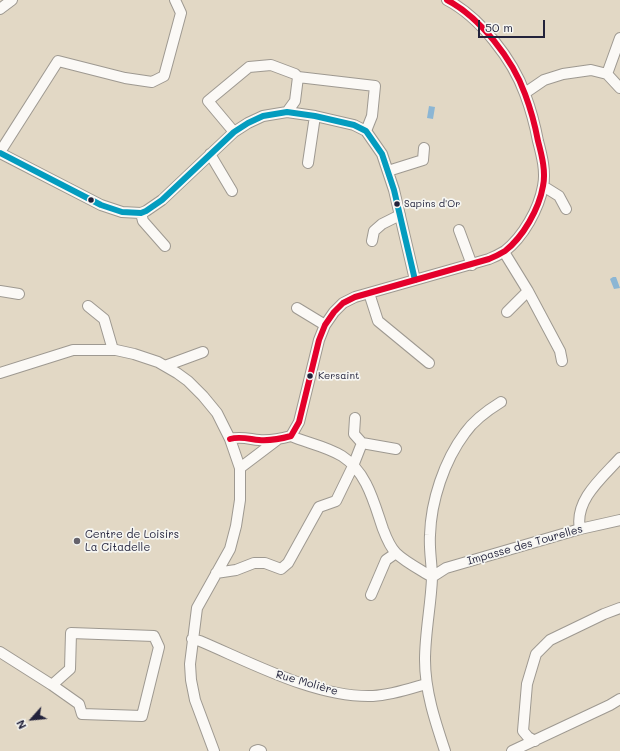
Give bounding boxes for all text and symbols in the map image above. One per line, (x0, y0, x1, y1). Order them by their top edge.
scale bar (480, 12, 547, 38)
text: 50 m (485, 19, 513, 35)
unlabelled marker (86, 195, 96, 205)
place label: Sapins d'Or (404, 198, 460, 210)
marker: Sapins d'Or (392, 199, 402, 209)
place label: Kersaint (318, 370, 359, 382)
marker: Kersaint (305, 371, 315, 381)
street label: Impasse des Tourelles (466, 522, 584, 568)
place label: Centre de Loisirs La Citadelle (85, 528, 179, 554)
marker: Centre de Loisirs La Citadelle (72, 536, 82, 546)
street label: Rue Molière (274, 668, 340, 698)
north arrow (12, 699, 52, 739)
text: N (12, 718, 29, 732)

